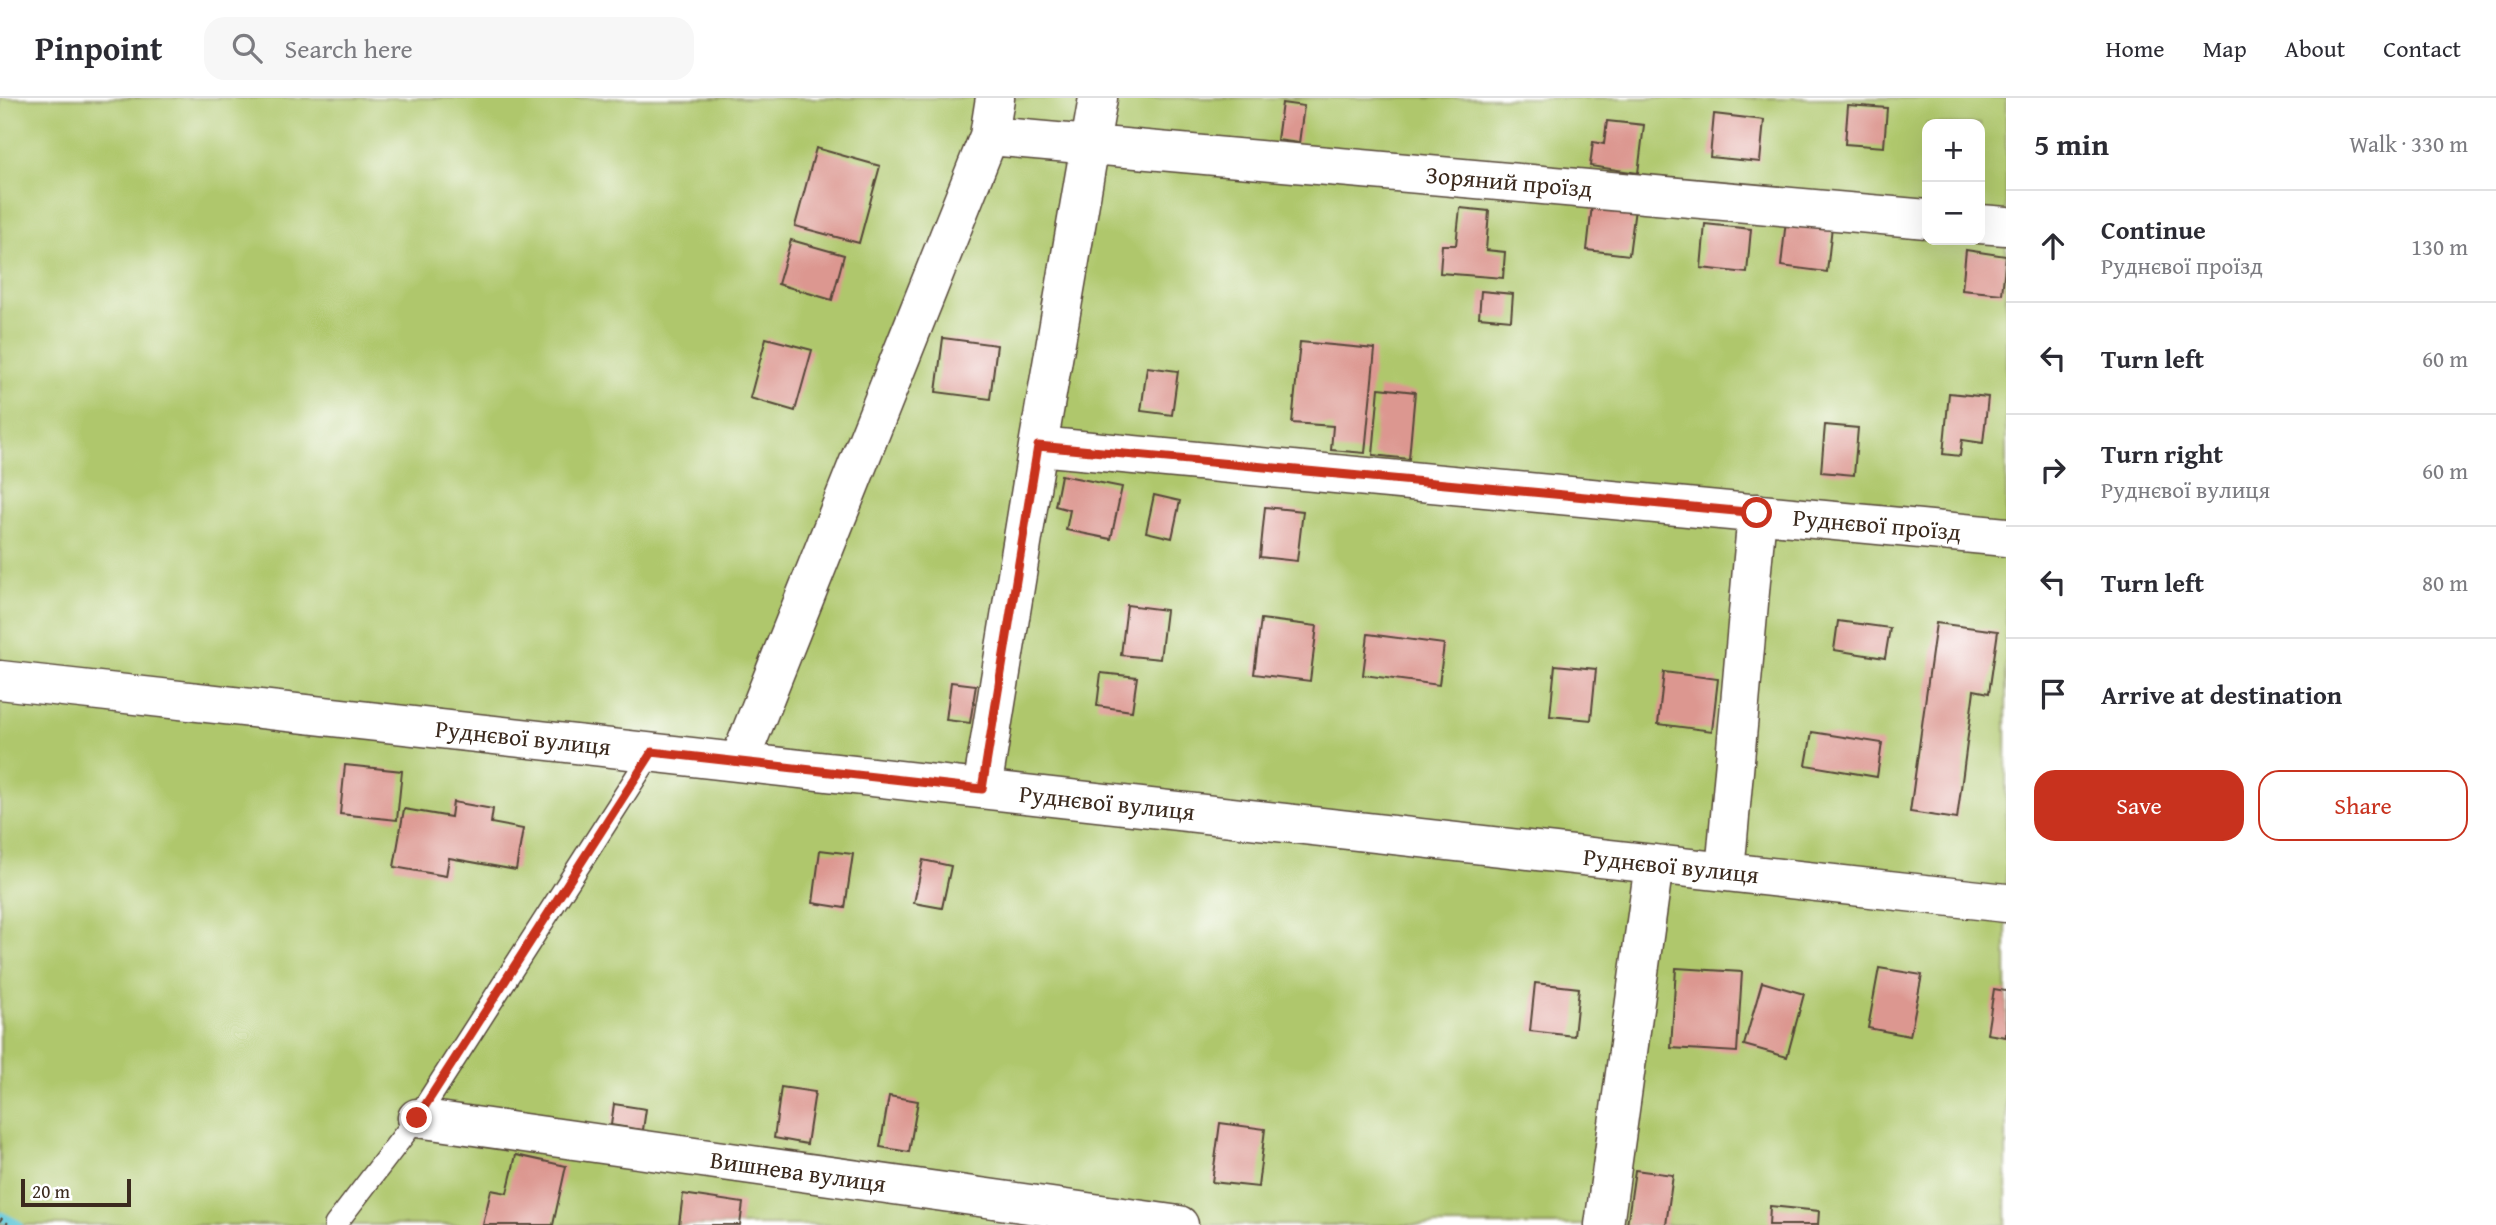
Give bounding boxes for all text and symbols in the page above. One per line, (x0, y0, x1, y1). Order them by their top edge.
search box (204, 17, 694, 80)
text: Pinpoint (35, 24, 162, 72)
icon: search (228, 29, 266, 67)
text: Search here (284, 29, 413, 68)
text: Home (2106, 31, 2165, 66)
text: Map (2203, 31, 2247, 66)
text: About (2285, 31, 2345, 66)
text: Contact (2383, 31, 2461, 66)
map controls (1922, 119, 1985, 245)
button: + (1922, 119, 1985, 182)
text: 5 min (2034, 122, 2109, 166)
text: Walk · 330 m (2349, 127, 2468, 160)
street label: Зоряний проїзд (1424, 157, 1594, 206)
button: − (1922, 182, 1985, 245)
text: Continue (2101, 210, 2206, 249)
icon: ahead (2034, 227, 2072, 265)
text: 130 m (2411, 230, 2468, 263)
text: Руднєвої проїзд (2101, 249, 2263, 282)
icon: left (2034, 339, 2072, 377)
text: Turn left (2101, 339, 2204, 378)
text: 60 m (2422, 342, 2468, 375)
text: Turn right (2101, 434, 2223, 473)
icon: right (2034, 451, 2072, 489)
text: 60 m (2422, 454, 2468, 487)
text: Руднєвої вулиця (2101, 473, 2270, 506)
route start (1741, 497, 1772, 528)
street label: Руднєвої проїзд (1791, 500, 1963, 549)
icon: left (2034, 563, 2072, 601)
text: Turn left (2101, 563, 2204, 602)
text: 80 m (2422, 566, 2468, 599)
icon: arrive (2034, 675, 2072, 713)
text: Arrive at destination (2101, 675, 2342, 714)
street label: Руднєвої вулиця (433, 711, 613, 764)
button: Save (2034, 770, 2244, 841)
button: Share (2258, 770, 2468, 841)
street label: Руднєвої вулиця (1017, 776, 1197, 829)
street label: Руднєвої вулиця (1581, 839, 1761, 892)
route end (401, 1102, 432, 1133)
street label: Вишнева вулиця (708, 1142, 888, 1201)
scale bar (21, 1176, 131, 1208)
text: 20 m (32, 1177, 70, 1205)

